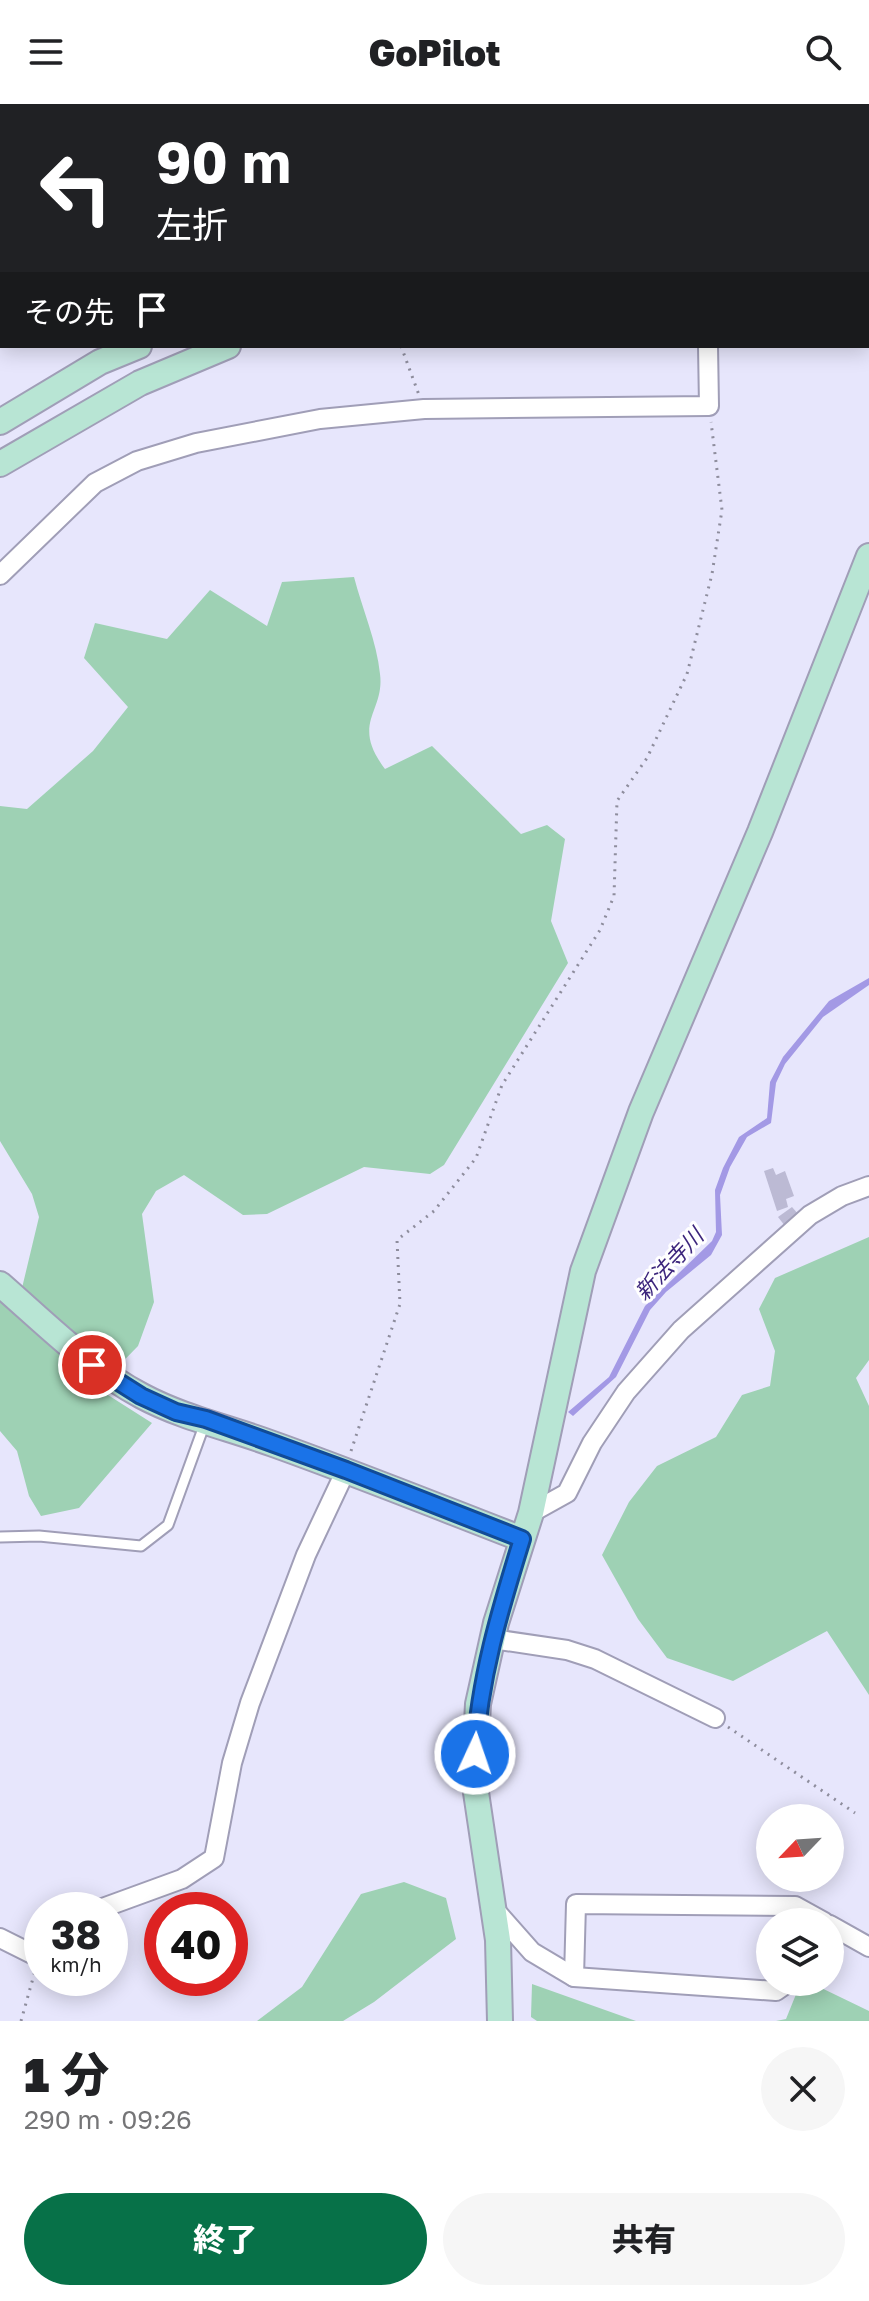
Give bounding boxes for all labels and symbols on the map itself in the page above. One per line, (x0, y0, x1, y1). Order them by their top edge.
water label: 新法寺川 (629, 1221, 710, 1305)
pin (58, 1331, 126, 1399)
position arrow (433, 1712, 517, 1796)
north arrow (756, 1804, 844, 1892)
speed limit sign: 40 (144, 1892, 248, 1996)

